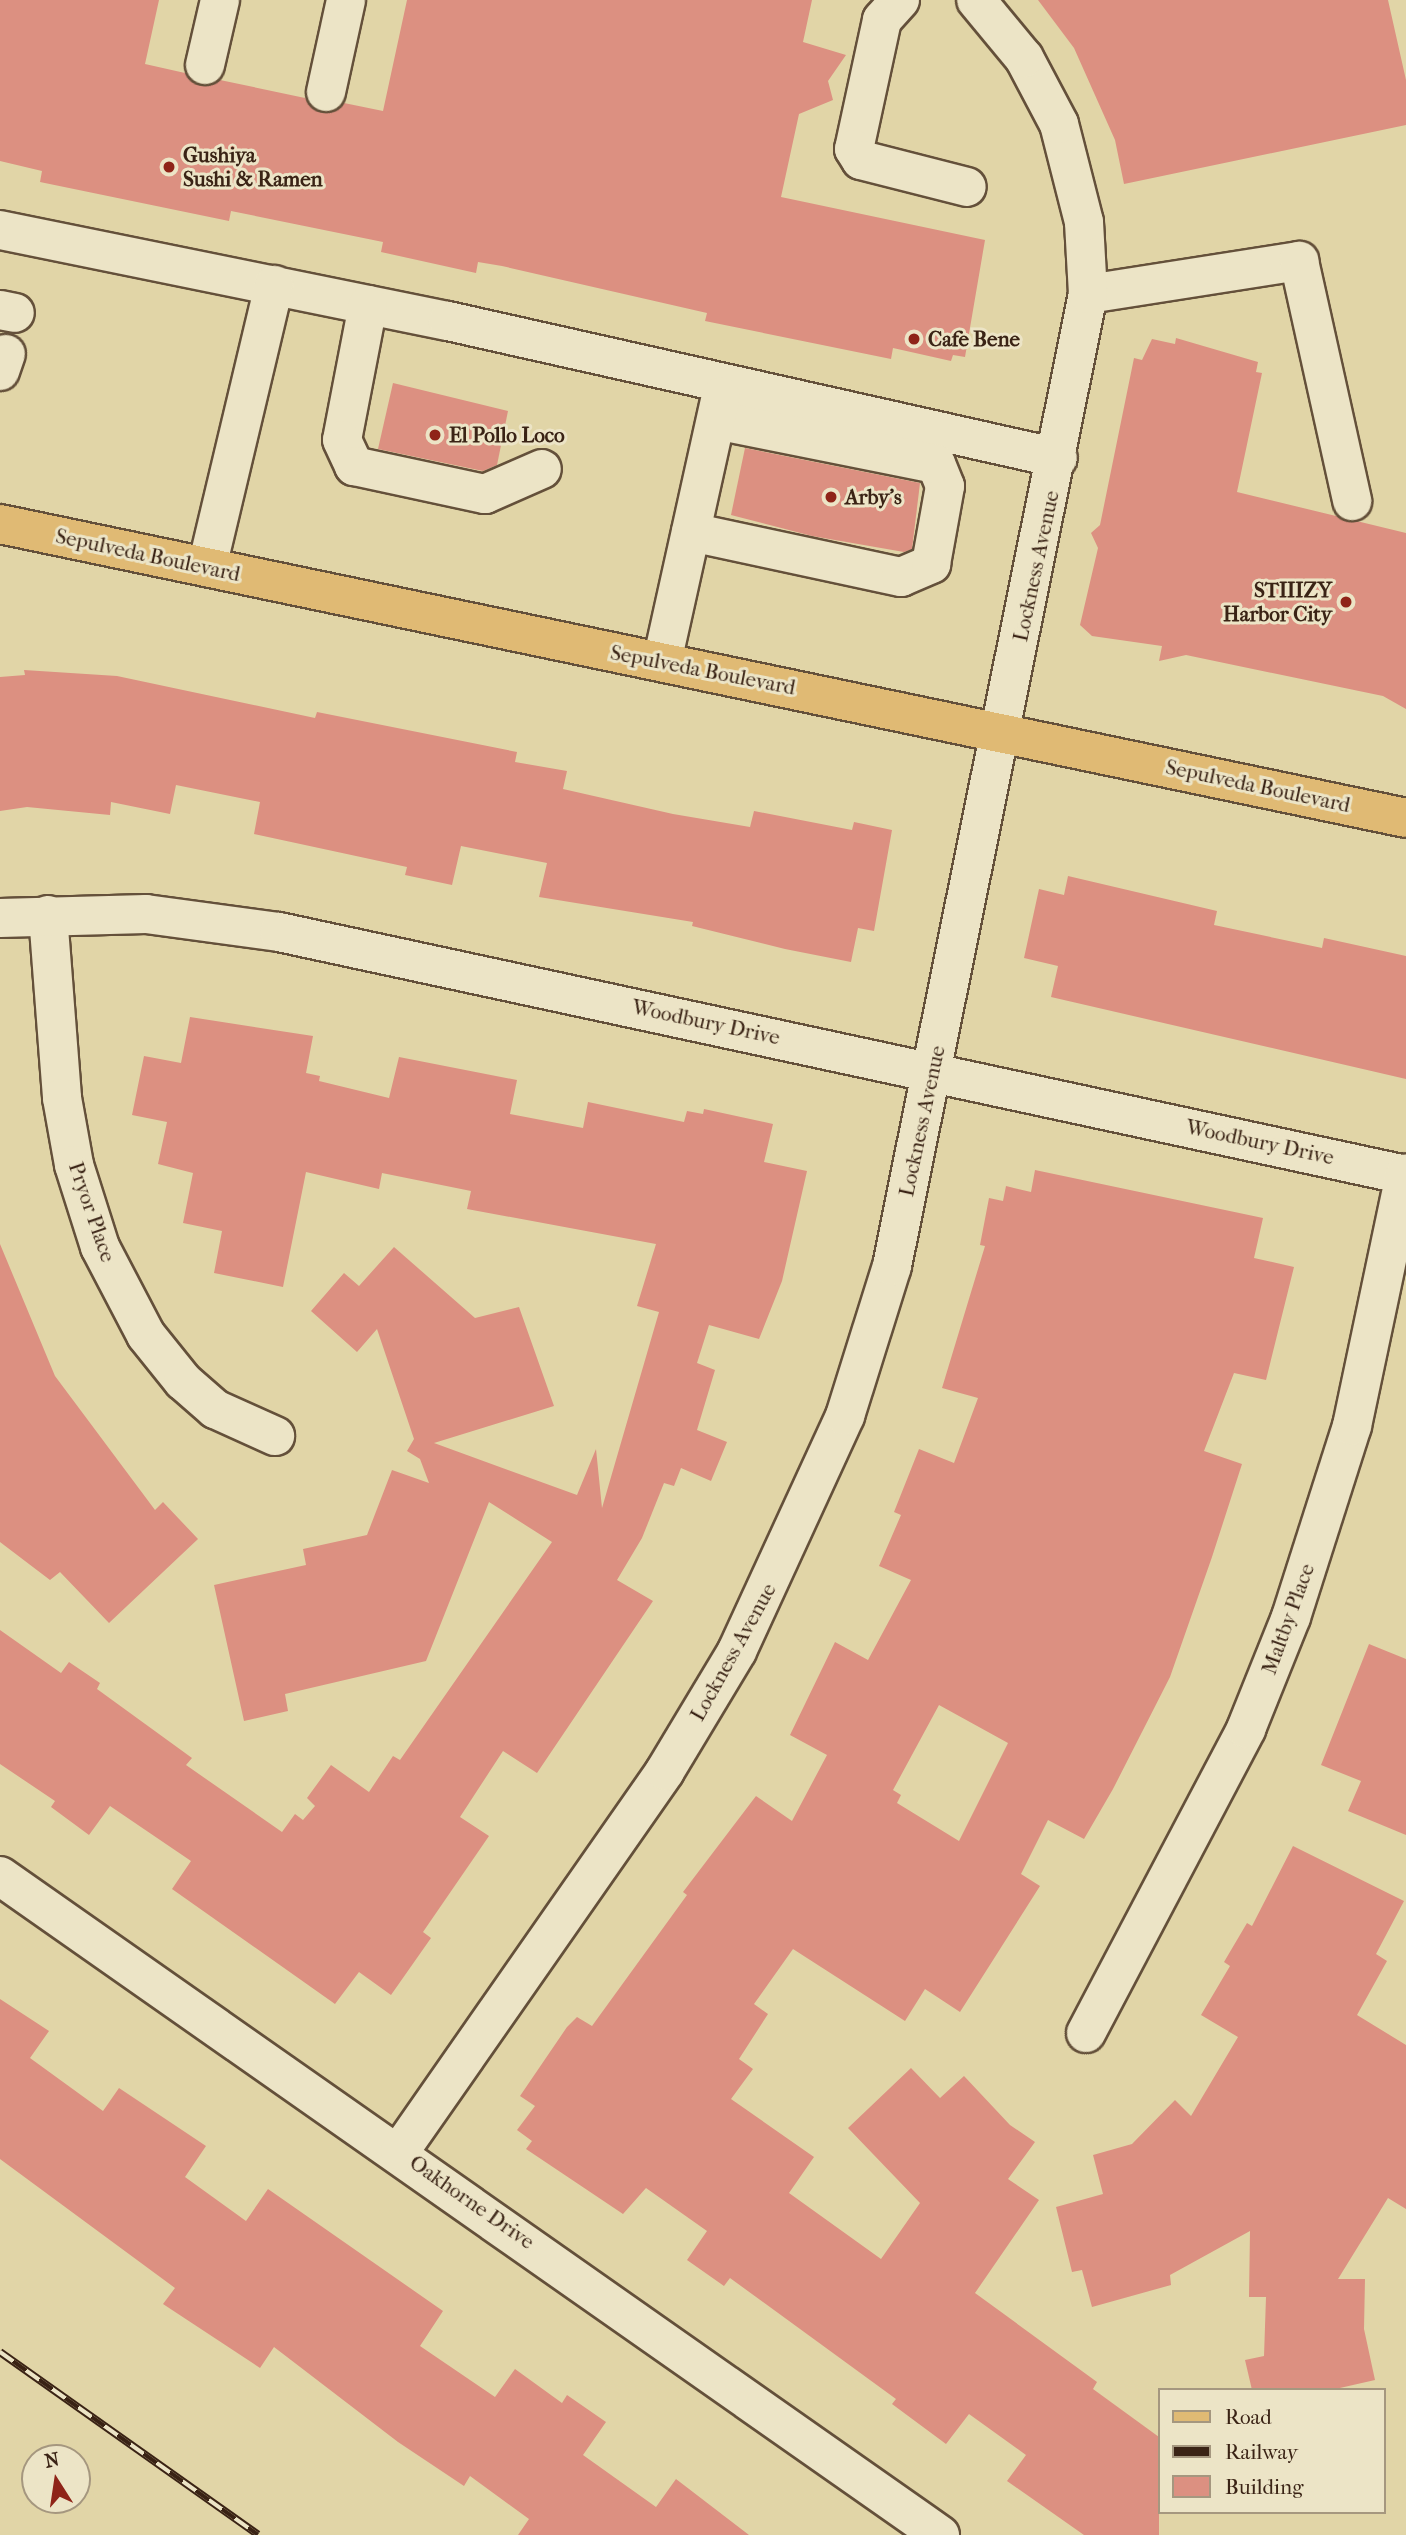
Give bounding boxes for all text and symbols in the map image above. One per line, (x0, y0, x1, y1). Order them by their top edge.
place label: Gushiya Sushi & Ramen (183, 142, 323, 192)
marker: Gushiya Sushi & Ramen (161, 159, 177, 175)
place label: Cafe Bene (928, 326, 1020, 352)
marker: Cafe Bene (906, 331, 922, 347)
place label: El Pollo Loco (449, 422, 565, 448)
marker: El Pollo Loco (427, 427, 443, 443)
place label: Arby's (845, 484, 902, 510)
street label: Lockness Avenue (1008, 488, 1064, 644)
marker: Arby's (823, 489, 839, 505)
street label: Sepulveda Boulevard (53, 523, 243, 587)
place label: STIIIZY Harbor City (1223, 577, 1332, 627)
marker: STIIIZY Harbor City (1338, 594, 1354, 610)
street label: Sepulveda Boulevard (608, 640, 798, 700)
street label: Sepulveda Boulevard (1163, 754, 1353, 818)
street label: Woodbury Drive (630, 994, 782, 1050)
street label: Lockness Avenue (894, 1043, 950, 1199)
street label: Woodbury Drive (1184, 1114, 1336, 1170)
street label: Pryor Place (63, 1159, 121, 1265)
street label: Maltby Place (1256, 1560, 1320, 1678)
street label: Lockness Avenue (685, 1579, 781, 1725)
street label: Oakhorne Drive (405, 2150, 539, 2254)
legend (1158, 2388, 1385, 2514)
text: Road (1225, 2405, 1272, 2429)
text: Railway (1225, 2440, 1298, 2464)
north arrow (21, 2444, 91, 2514)
text: N (43, 2448, 61, 2473)
text: Building (1225, 2475, 1303, 2499)

